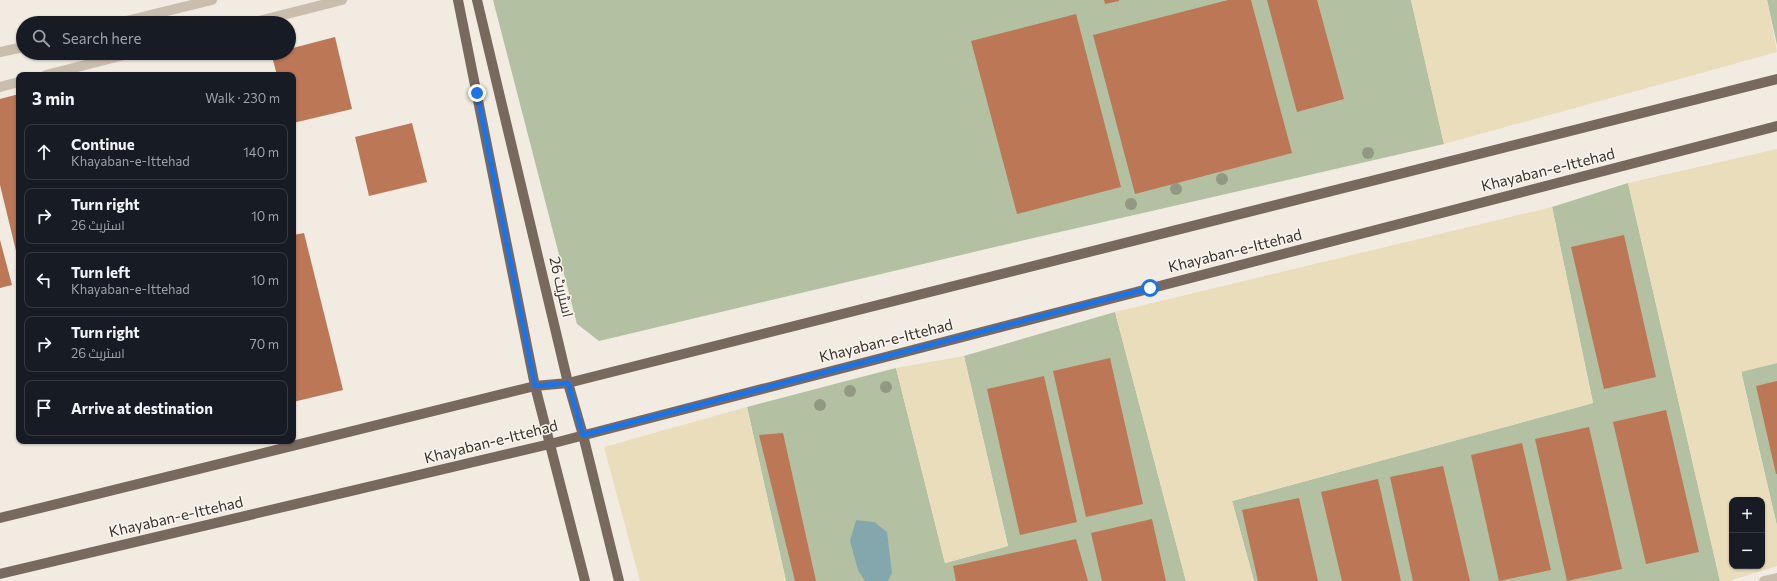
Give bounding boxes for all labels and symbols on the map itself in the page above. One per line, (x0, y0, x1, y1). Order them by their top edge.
route end (468, 84, 486, 102)
street label: Khayaban-e-Ittehad (1479, 144, 1616, 194)
street label: Khayaban-e-Ittehad (1166, 225, 1303, 275)
street label: اسٹریٹ 26 (545, 255, 578, 319)
route start (1141, 279, 1159, 297)
street label: Khayaban-e-Ittehad (817, 315, 954, 365)
street label: Khayaban-e-Ittehad (422, 416, 559, 466)
street label: Khayaban-e-Ittehad (107, 492, 245, 540)

